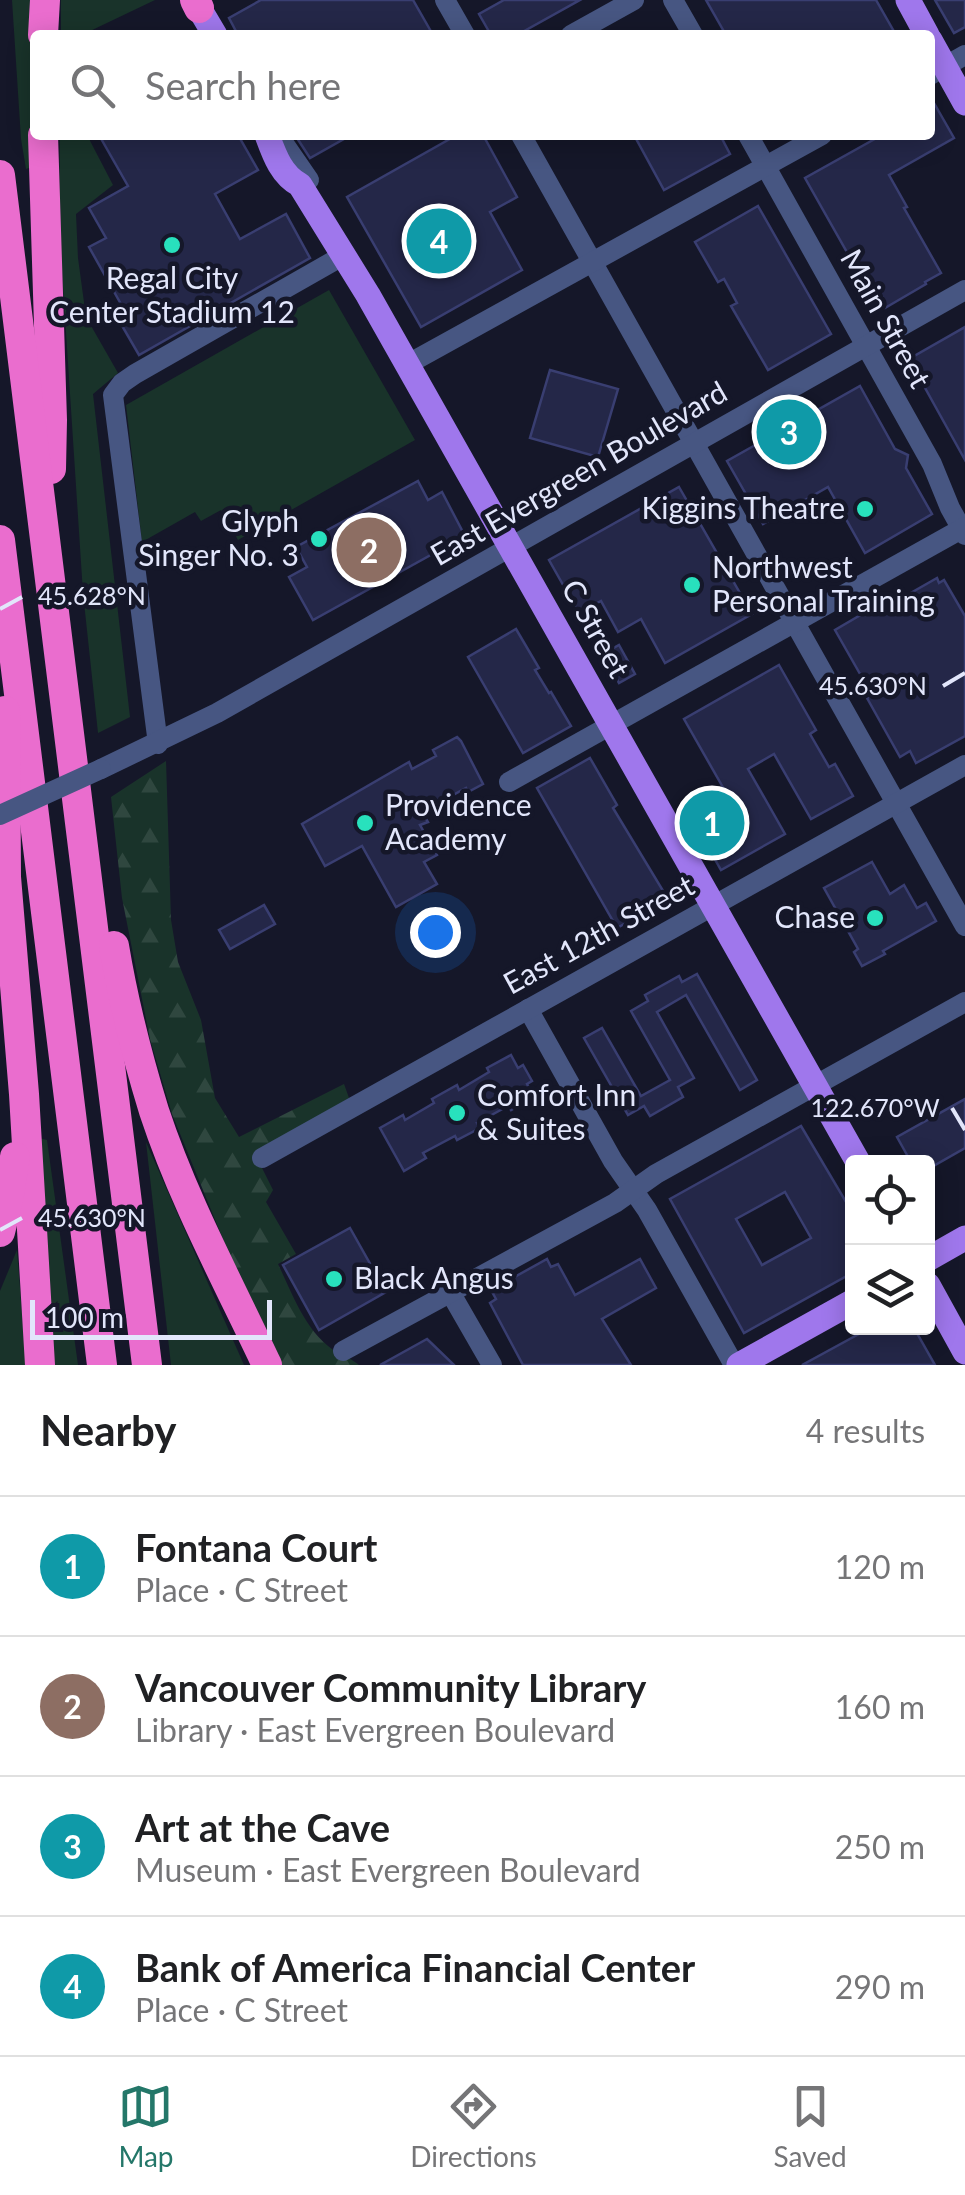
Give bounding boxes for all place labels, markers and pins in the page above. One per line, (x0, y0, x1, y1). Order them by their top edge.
pin: 4 (406, 204, 472, 278)
marker: Regal City Center Stadium 12 (161, 234, 183, 256)
place label: Regal City Center Stadium 12 (49, 259, 295, 329)
pin: 3 (756, 394, 822, 470)
place label: Kiggins Theatre (641, 489, 845, 525)
marker: Kiggins Theatre (854, 498, 876, 520)
place label: Glyph Singer No. 3 (138, 502, 299, 572)
pin: 2 (336, 512, 402, 588)
marker: Glyph Singer No. 3 (308, 528, 330, 550)
place label: Northwest Personal Training (712, 548, 935, 618)
marker: Northwest Personal Training (681, 574, 703, 596)
place label: Providence Academy (385, 786, 532, 856)
pin: 1 (680, 786, 744, 860)
marker: Providence Academy (354, 812, 376, 834)
place label: Chase (774, 898, 855, 934)
marker: Chase (864, 907, 886, 929)
place label: Comfort Inn & Suites (477, 1076, 636, 1146)
marker: Comfort Inn & Suites (446, 1102, 468, 1124)
place label: Black Angus (354, 1259, 514, 1295)
marker: Black Angus (323, 1268, 345, 1290)

